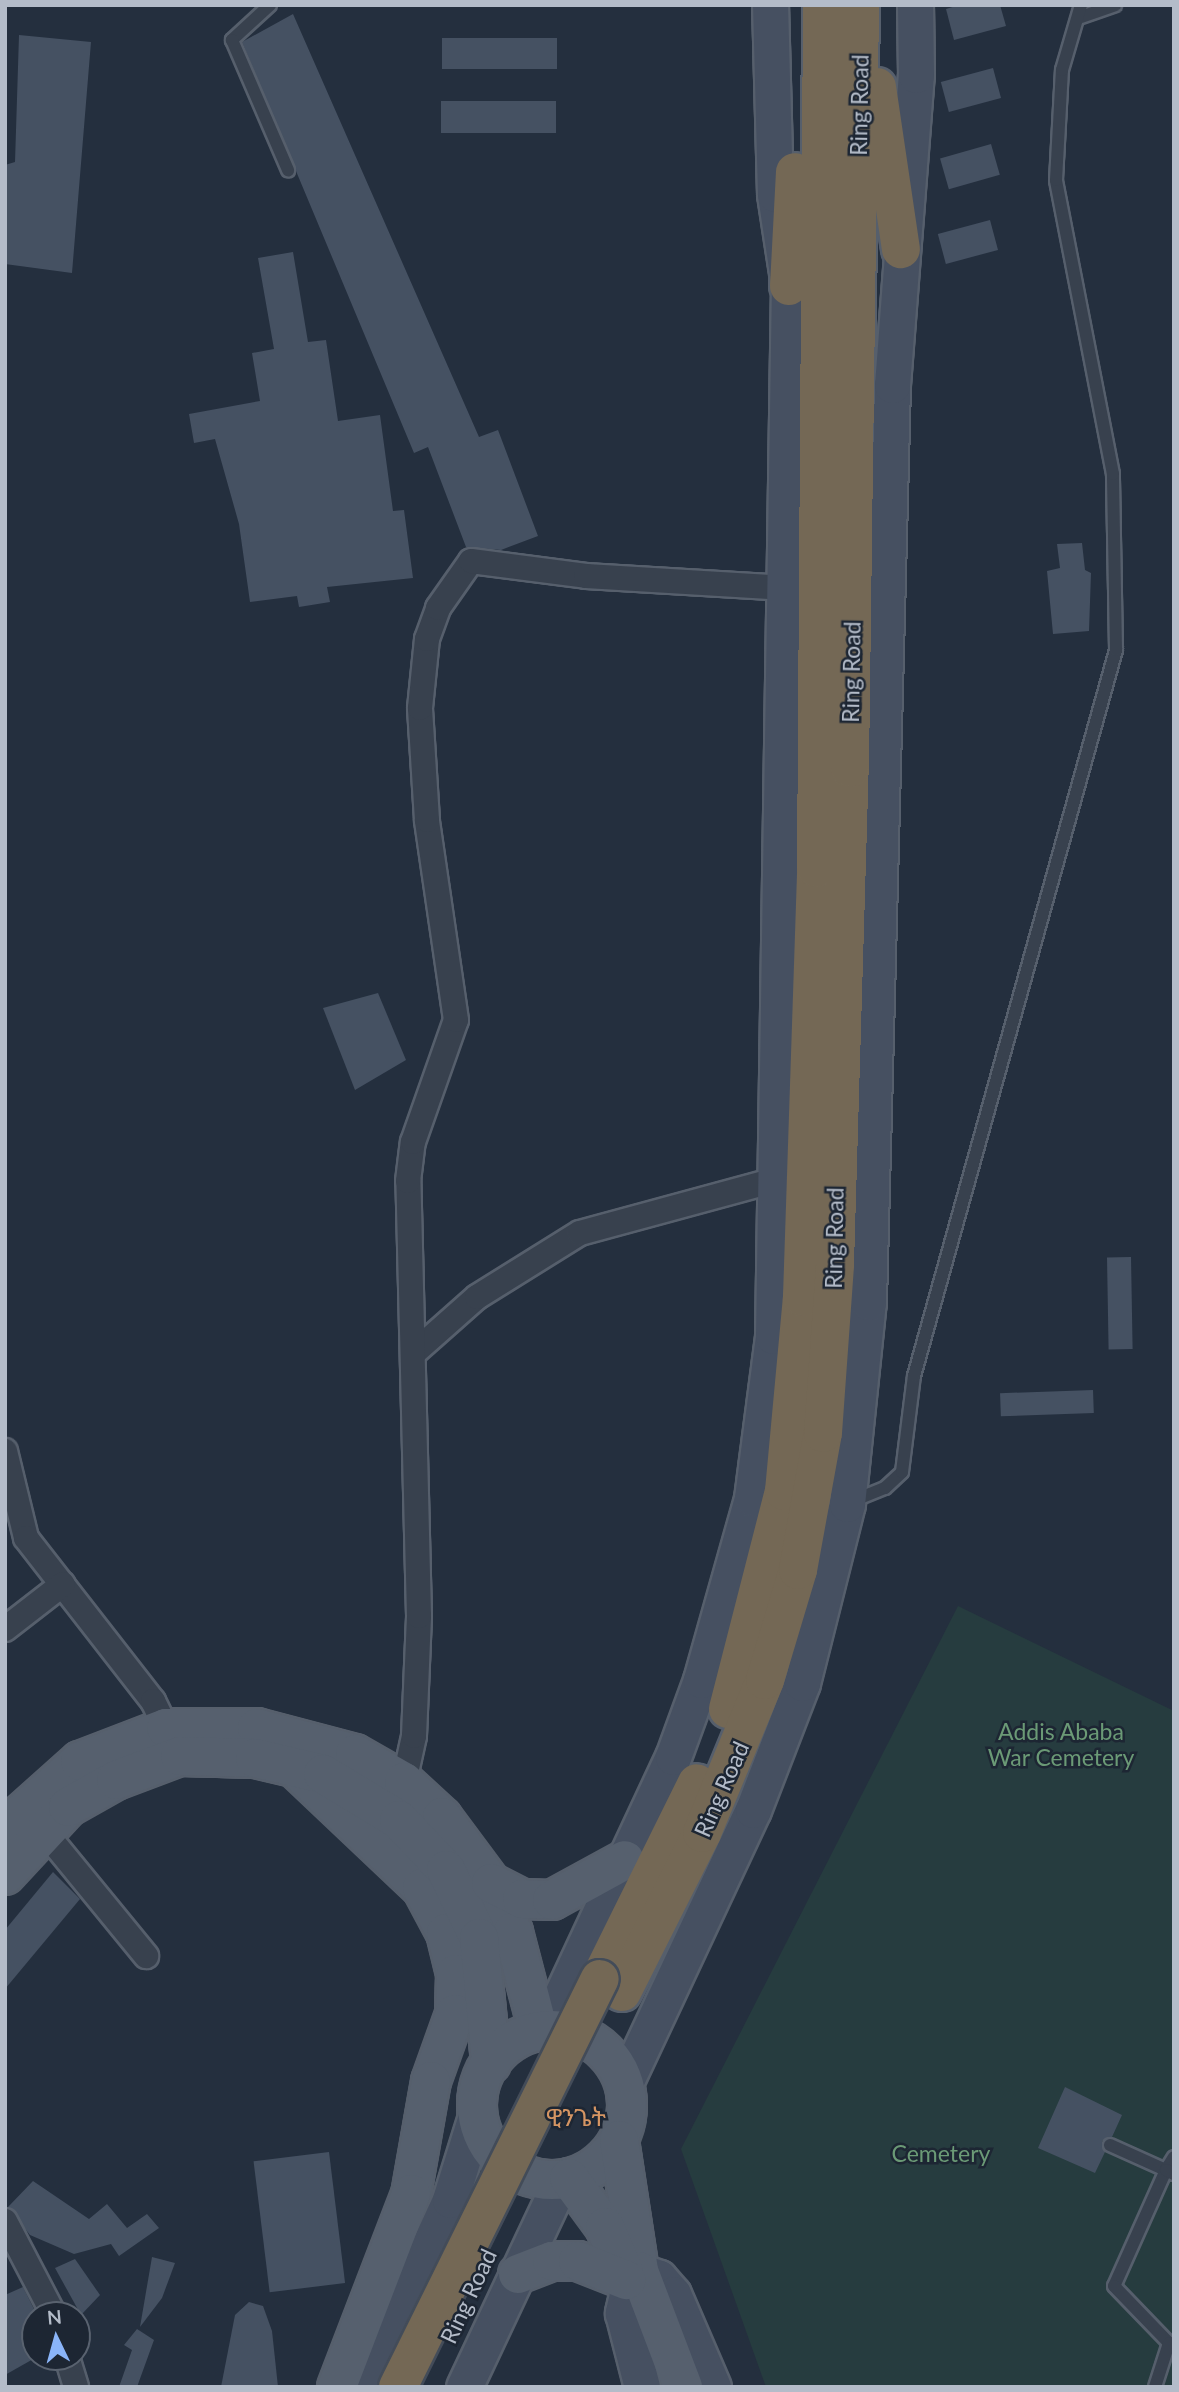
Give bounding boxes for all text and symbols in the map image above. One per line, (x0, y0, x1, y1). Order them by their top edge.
street label: Ring Road (844, 54, 874, 156)
street label: Ring Road (836, 621, 866, 723)
street label: Ring Road (819, 1187, 849, 1289)
park label: Addis Ababa War Cemetery (987, 1717, 1135, 1771)
street label: Ring Road (688, 1737, 754, 1841)
district label: ዊንጌት (546, 2103, 606, 2131)
park label: Cemetery (892, 2139, 990, 2167)
street label: Ring Road (434, 2244, 502, 2348)
north arrow (21, 2301, 91, 2371)
text: N (46, 2304, 63, 2329)

